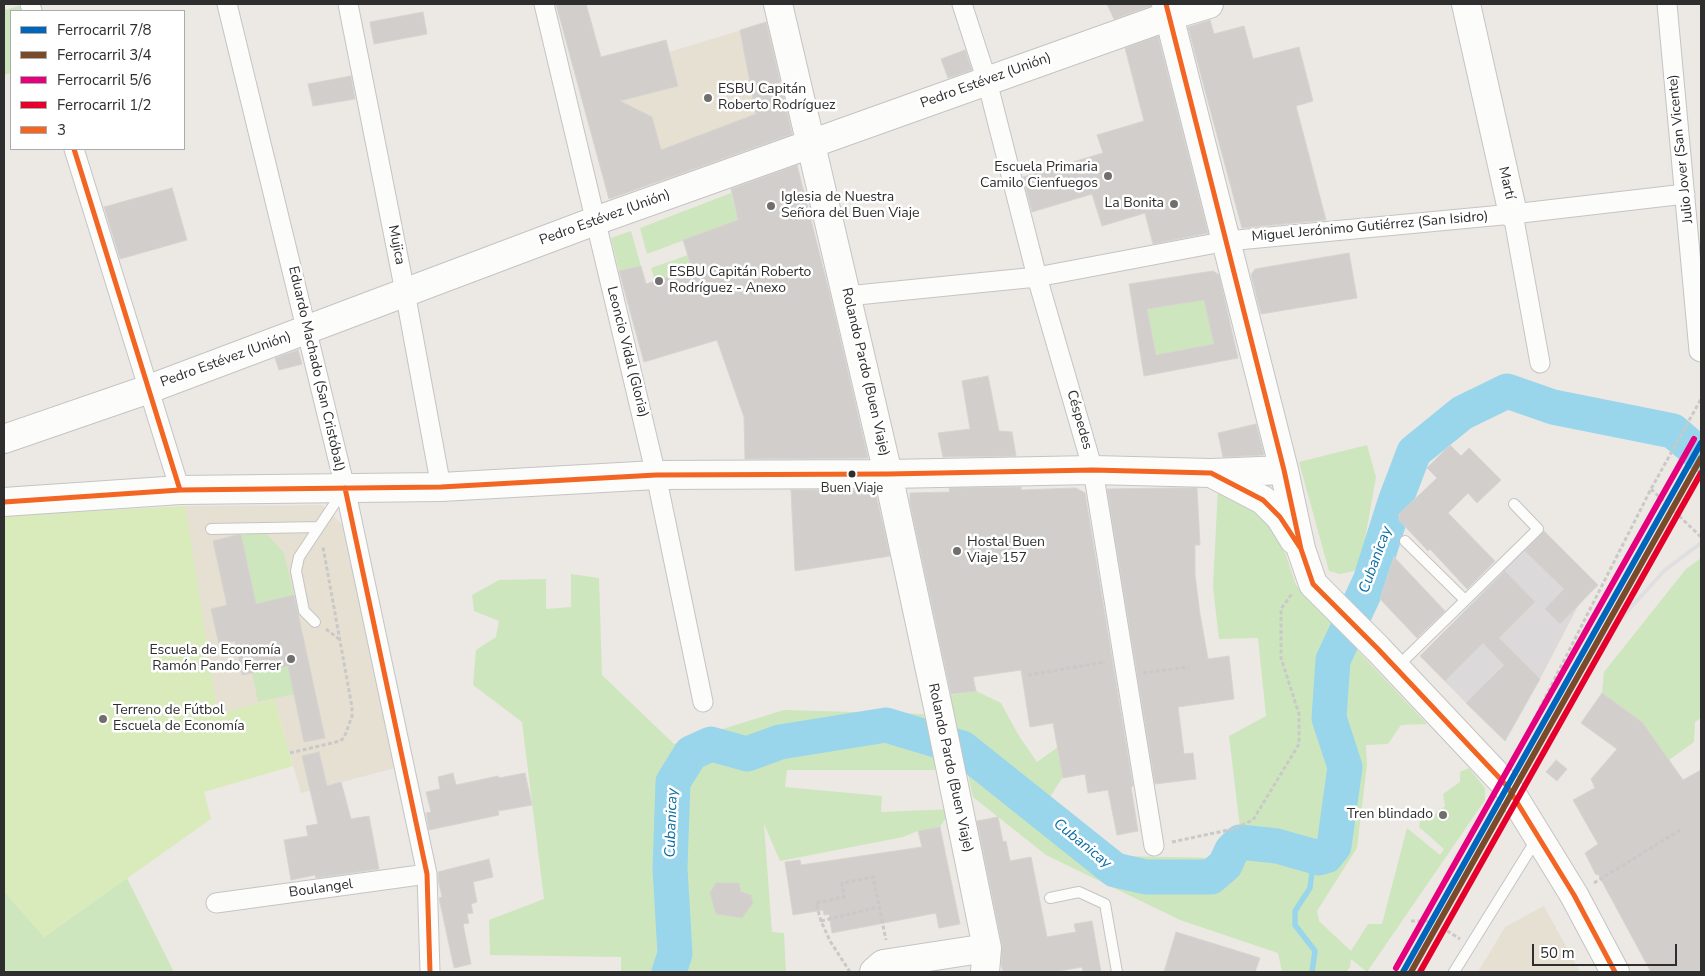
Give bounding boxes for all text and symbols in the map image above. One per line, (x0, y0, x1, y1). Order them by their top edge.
legend (10, 10, 185, 150)
text: Ferrocarril 7/8 (57, 20, 152, 40)
text: Ferrocarril 3/4 (57, 45, 152, 65)
street label: Pedro Estévez (Unión) (918, 50, 1054, 112)
text: Ferrocarril 5/6 (57, 70, 152, 90)
street label: Julio Jover (San Vicente) (1665, 74, 1697, 224)
place label: ESBU Capitán Roberto Rodríguez (718, 82, 836, 114)
marker: ESBU Capitán Roberto Rodríguez (702, 92, 714, 104)
text: Ferrocarril 1/2 (57, 95, 152, 115)
text: 3 (57, 120, 66, 140)
place label: Escuela Primaria Camilo Cienfuegos (980, 160, 1098, 192)
street label: Martí (1494, 165, 1518, 201)
marker: Escuela Primaria Camilo Cienfuegos (1102, 170, 1114, 182)
street label: Pedro Estévez (Unión) (537, 187, 673, 249)
place label: Iglesia de Nuestra Señora del Buen Viaje (781, 190, 919, 222)
place label: La Bonita (1105, 196, 1164, 212)
marker: La Bonita (1168, 198, 1180, 210)
marker: Iglesia de Nuestra Señora del Buen Viaje (765, 200, 777, 212)
street label: Miguel Jerónimo Gutiérrez (San Isidro) (1251, 208, 1489, 246)
street label: Mujica (384, 224, 408, 266)
street label: Eduardo Machado (San Cristóbal) (284, 265, 348, 473)
place label: ESBU Capitán Roberto Rodríguez - Anexo (669, 265, 811, 298)
marker: ESBU Capitán Roberto Rodríguez - Anexo (653, 275, 665, 287)
street label: Leoncio Vidal (Gloria) (603, 285, 651, 419)
street label: Rolando Pardo (Buen Viaje) (837, 286, 893, 458)
street label: Pedro Estévez (Unión) (158, 329, 294, 391)
street label: Céspedes (1063, 388, 1095, 452)
marker: Buen Viaje (847, 469, 857, 479)
place label: Buen Viaje (821, 481, 883, 497)
water label: Cubanicay (1356, 524, 1396, 596)
place label: Hostal Buen Viaje 157 (967, 535, 1045, 568)
marker: Hostal Buen Viaje 157 (951, 545, 963, 557)
place label: Escuela de Economía Ramón Pando Ferrer (149, 643, 281, 676)
marker: Escuela de Economía Ramón Pando Ferrer (285, 653, 297, 665)
street label: Rolando Pardo (Buen Viaje) (924, 682, 976, 854)
place label: Terreno de Fútbol Escuela de Economía (113, 703, 245, 736)
marker: Terreno de Fútbol Escuela de Economía (97, 713, 109, 725)
water label: Cubanicay (662, 788, 682, 858)
place label: Tren blindado (1347, 807, 1433, 823)
marker: Tren blindado (1437, 809, 1449, 821)
water label: Cubanicay (1049, 815, 1115, 873)
street label: Boulangel (288, 876, 354, 902)
scale bar (1535, 934, 1680, 966)
text: 50 m (1540, 943, 1575, 963)

